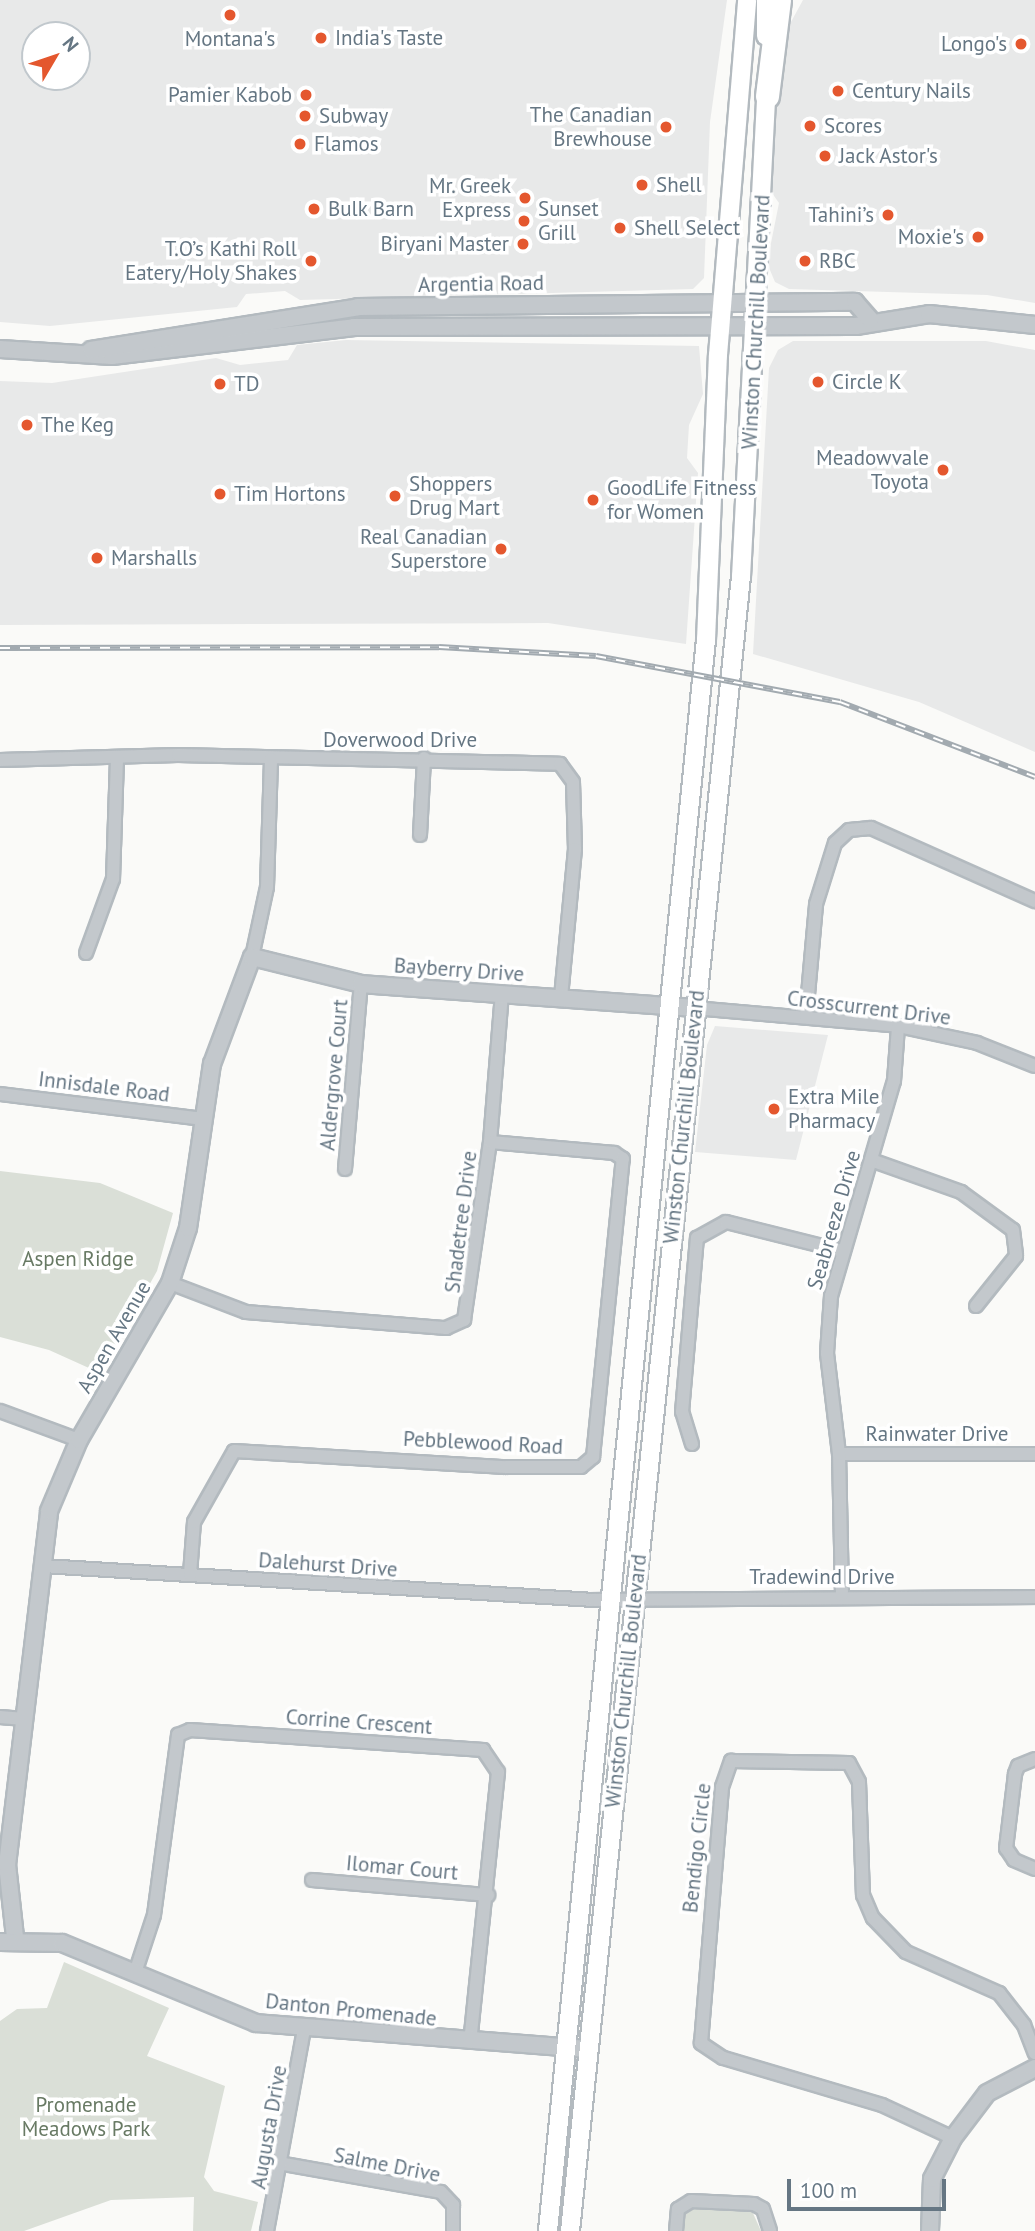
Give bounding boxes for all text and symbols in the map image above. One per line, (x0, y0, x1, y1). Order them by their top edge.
marker: Montana's (222, 7, 238, 23)
north arrow (21, 21, 91, 91)
place label: India's Taste (335, 25, 444, 51)
place label: Montana's (185, 26, 275, 52)
marker: India's Taste (313, 30, 329, 46)
place label: Longo's (941, 31, 1007, 57)
text: N (58, 32, 84, 56)
marker: Longo's (1013, 36, 1029, 52)
place label: Century Nails (852, 78, 972, 104)
place label: Pamier Kabob (168, 82, 292, 108)
marker: Century Nails (830, 83, 846, 99)
marker: Pamier Kabob (298, 87, 314, 103)
place label: The Canadian Brewhouse (530, 102, 652, 152)
place label: Subway (319, 103, 388, 129)
marker: Subway (297, 108, 313, 124)
place label: Scores (824, 113, 882, 139)
marker: Scores (802, 118, 818, 134)
marker: The Canadian Brewhouse (658, 119, 674, 135)
place label: Flamos (314, 131, 379, 157)
marker: Flamos (292, 136, 308, 152)
place label: Jack Astor's (839, 143, 939, 169)
marker: Jack Astor's (817, 148, 833, 164)
place label: Shell (656, 172, 702, 198)
place label: Mr. Greek Express (427, 173, 511, 223)
marker: Shell (634, 177, 650, 193)
marker: Mr. Greek Express (517, 190, 533, 206)
street label: Winston Churchill Boulevard (737, 194, 775, 450)
place label: Bulk Barn (328, 196, 415, 222)
place label: Sunset Grill (538, 196, 599, 246)
marker: Bulk Barn (306, 201, 322, 217)
place label: Tahini’s (808, 202, 874, 228)
marker: Tahini’s (880, 207, 896, 223)
marker: Sunset Grill (516, 213, 532, 229)
place label: Shell Select (634, 215, 740, 241)
marker: Shell Select (612, 220, 628, 236)
place label: Moxie's (898, 224, 964, 250)
marker: Moxie's (970, 229, 986, 245)
place label: Biryani Master (380, 231, 509, 257)
place label: T.O’s Kathi Roll Eatery/Holy Shakes (124, 236, 297, 286)
marker: Biryani Master (515, 236, 531, 252)
place label: RBC (819, 248, 856, 274)
marker: T.O’s Kathi Roll Eatery/Holy Shakes (303, 253, 319, 269)
marker: RBC (797, 253, 813, 269)
street label: Argentia Road (418, 270, 544, 298)
place label: Circle K (832, 369, 901, 395)
place label: TD (234, 371, 259, 397)
marker: Circle K (810, 374, 826, 390)
marker: TD (212, 376, 228, 392)
place label: The Keg (41, 412, 114, 438)
marker: The Keg (19, 417, 35, 433)
place label: Meadowvale Toyota (816, 445, 929, 495)
marker: Meadowvale Toyota (935, 462, 951, 478)
place label: Shoppers Drug Mart (409, 471, 500, 521)
place label: GoodLife Fitness for Women (607, 475, 756, 525)
place label: Tim Hortons (234, 481, 346, 507)
marker: Tim Hortons (212, 486, 228, 502)
marker: Shoppers Drug Mart (387, 488, 403, 504)
marker: GoodLife Fitness for Women (585, 492, 601, 508)
place label: Real Canadian Superstore (360, 524, 487, 574)
marker: Real Canadian Superstore (493, 541, 509, 557)
place label: Marshalls (111, 545, 197, 571)
marker: Marshalls (89, 550, 105, 566)
street label: Doverwood Drive (323, 727, 477, 753)
street label: Bayberry Drive (393, 953, 525, 987)
street label: Crosscurrent Drive (786, 985, 952, 1031)
street label: Winston Churchill Boulevard (658, 989, 710, 1245)
street label: Aldergrove Court (315, 998, 353, 1152)
street label: Innisdale Road (37, 1066, 171, 1108)
place label: Extra Mile Pharmacy (788, 1084, 879, 1134)
marker: Extra Mile Pharmacy (766, 1101, 782, 1117)
street label: Seabreeze Drive (802, 1147, 866, 1293)
street label: Shadetree Drive (440, 1149, 482, 1295)
park label: Aspen Ridge (22, 1246, 134, 1272)
street label: Aspen Avenue (72, 1276, 156, 1398)
street label: Rainwater Drive (865, 1421, 1009, 1447)
street label: Pebblewood Road (402, 1426, 564, 1460)
street label: Dalehurst Drive (258, 1548, 398, 1582)
street label: Winston Churchill Boulevard (600, 1553, 652, 1809)
street label: Tradewind Drive (749, 1564, 895, 1590)
street label: Corrine Crescent (285, 1704, 433, 1740)
street label: Bendigo Circle (678, 1782, 716, 1914)
street label: Ilomar Court (345, 1851, 459, 1885)
street label: Danton Promenade (264, 1988, 438, 2032)
street label: Augusta Drive (246, 2063, 292, 2191)
park label: Promenade Meadows Park (22, 2092, 150, 2142)
street label: Salme Drive (332, 2142, 442, 2188)
scale bar (790, 2164, 949, 2208)
text: 100 m (800, 2177, 857, 2204)

